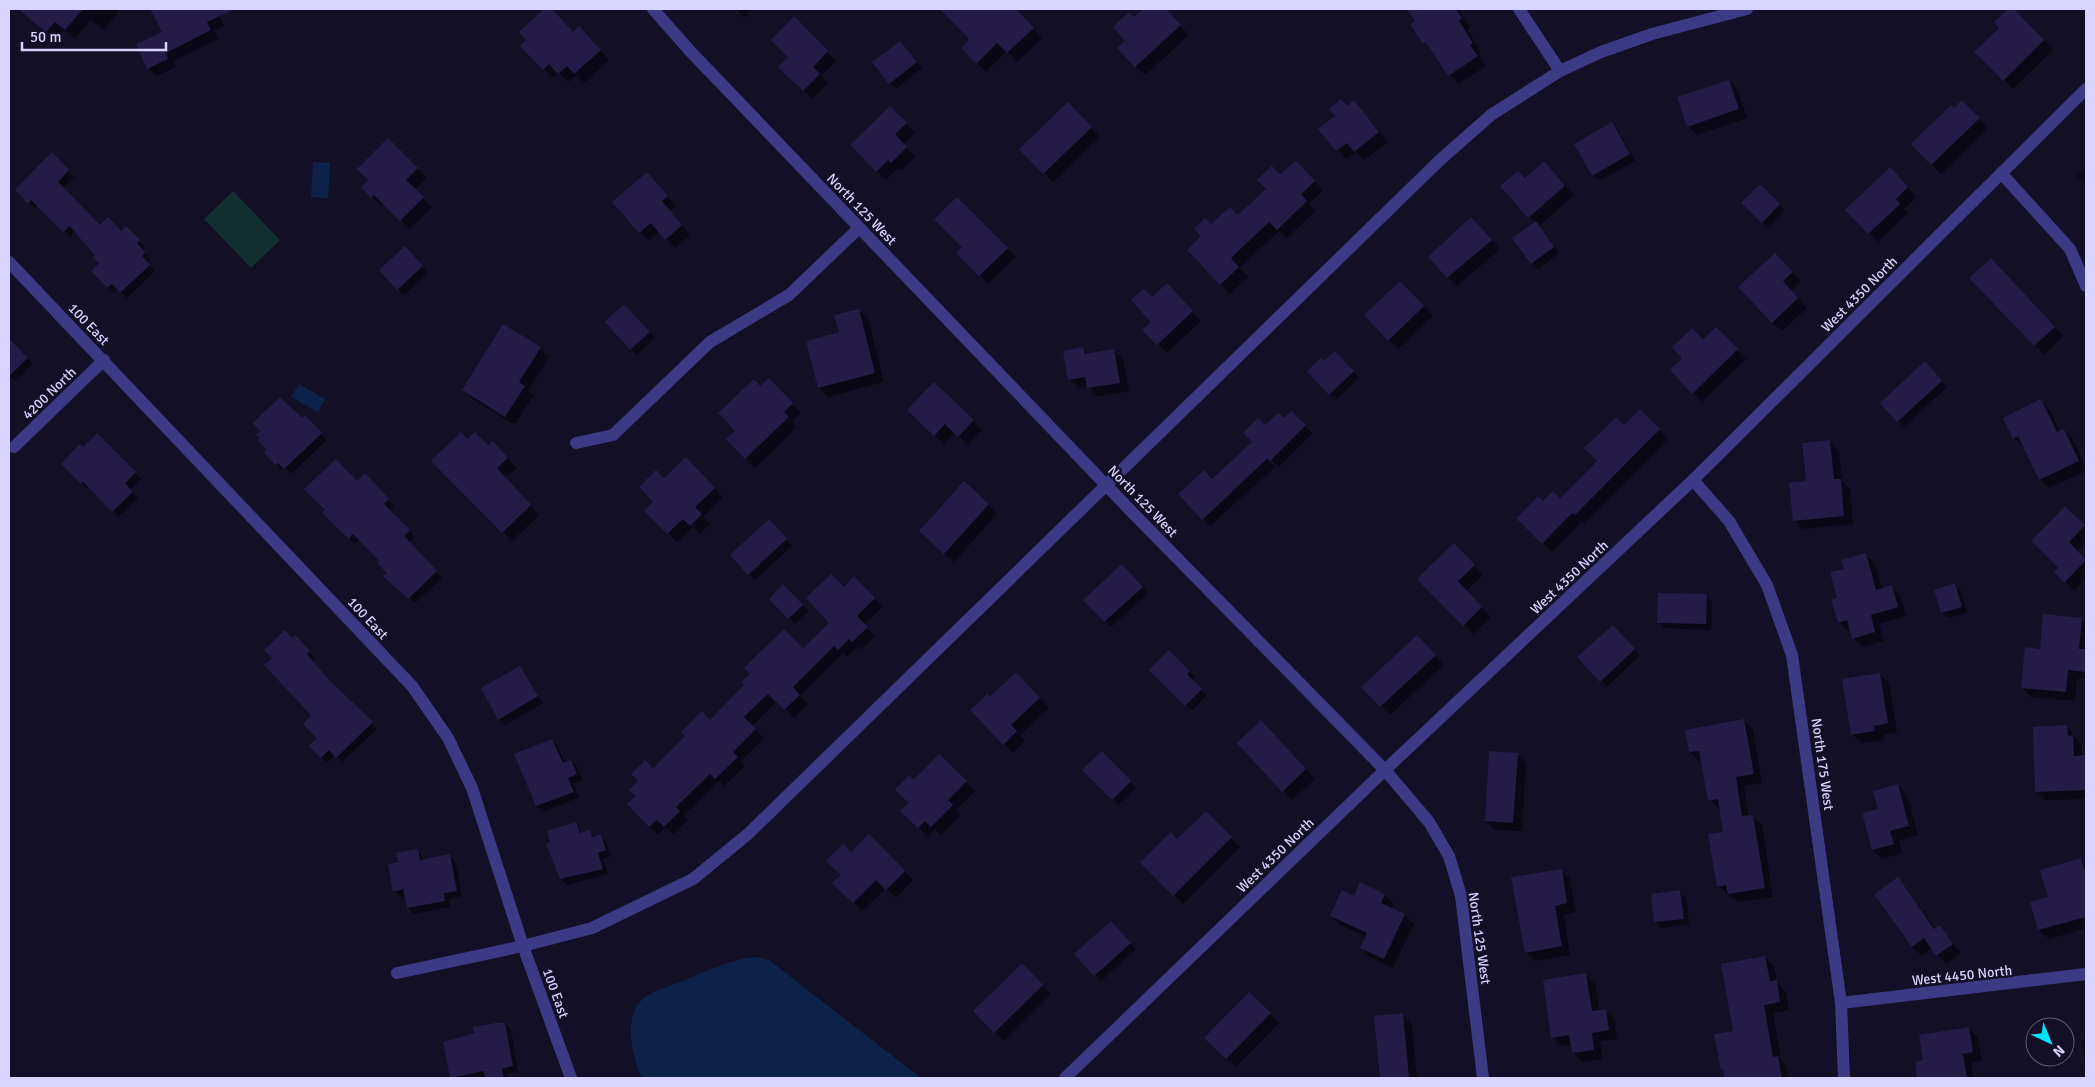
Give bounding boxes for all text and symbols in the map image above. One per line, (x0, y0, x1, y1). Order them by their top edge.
scale bar (22, 20, 166, 52)
text: 50 m (30, 28, 61, 46)
street label: North 125 West (823, 170, 900, 249)
street label: West 4350 North (1818, 253, 1901, 336)
street label: 100 East (65, 300, 113, 349)
street label: 4200 North (19, 364, 80, 423)
street label: North 125 West (1104, 462, 1181, 541)
street label: West 4350 North (1527, 537, 1612, 618)
street label: 100 East (344, 594, 392, 643)
street label: North 175 West (1808, 717, 1837, 811)
street label: West 4350 North (1233, 814, 1317, 896)
street label: North 125 West (1465, 891, 1494, 985)
street label: West 4450 North (1911, 962, 2013, 989)
street label: 100 East (539, 966, 572, 1020)
north arrow (2025, 1017, 2075, 1067)
text: N (2049, 1041, 2068, 1060)

